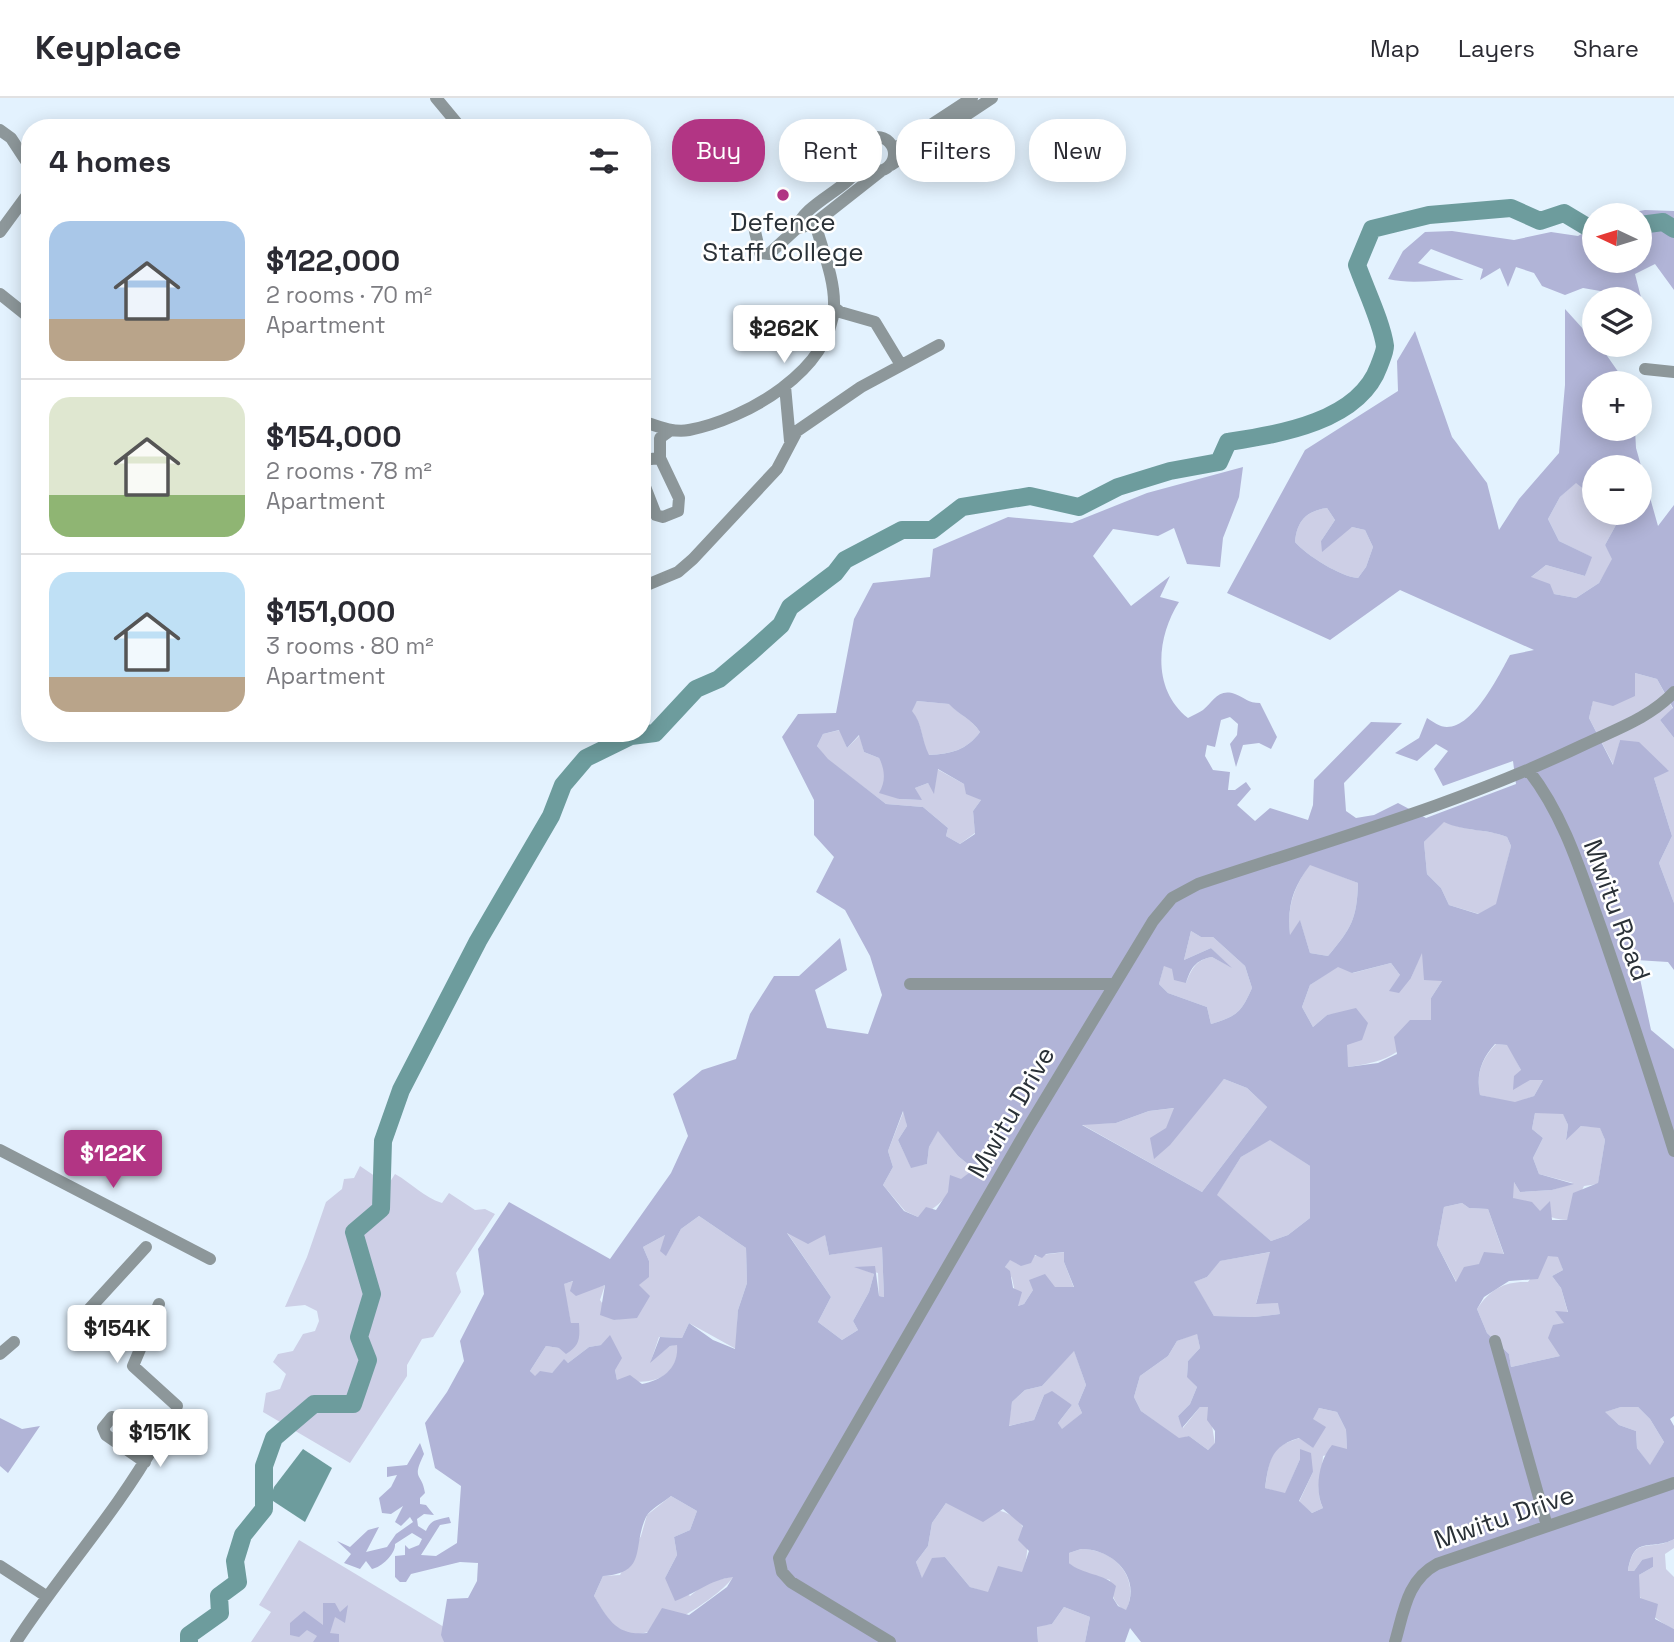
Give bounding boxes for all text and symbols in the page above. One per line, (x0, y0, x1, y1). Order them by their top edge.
text: Keyplace (35, 27, 182, 69)
text: Map (1370, 33, 1420, 64)
text: Layers (1458, 33, 1535, 64)
text: Share (1573, 33, 1639, 64)
chip: Buy (672, 119, 765, 182)
chip: Rent (779, 119, 882, 182)
chip: Filters (896, 119, 1015, 182)
chip: New (1029, 119, 1126, 182)
text: 4 homes (49, 142, 171, 181)
icon: filters (585, 142, 623, 180)
marker: Defence Staff College (775, 187, 791, 203)
north arrow (1582, 203, 1652, 273)
map controls (1582, 203, 1652, 525)
place label: Defence Staff College (702, 205, 864, 269)
text: $122,000 (266, 241, 400, 280)
icon: home (105, 249, 189, 333)
text: 2 rooms · 70 m² (266, 280, 432, 310)
button: layers (1582, 287, 1652, 357)
pin: $262K (735, 306, 833, 365)
text: Apartment (266, 310, 386, 340)
text: $262K (749, 313, 819, 343)
button: + (1582, 371, 1652, 441)
text: $154,000 (266, 417, 402, 456)
icon: home (105, 425, 189, 509)
button: − (1582, 455, 1652, 525)
text: 2 rooms · 78 m² (266, 456, 432, 486)
text: Apartment (266, 486, 386, 516)
text: $151,000 (266, 592, 396, 631)
icon: home (105, 600, 189, 684)
text: 3 rooms · 80 m² (266, 631, 434, 661)
text: Apartment (266, 661, 386, 691)
street label: Mwitu Road (1576, 835, 1658, 985)
street label: Mwitu Drive (960, 1040, 1062, 1184)
pin: $122K (64, 1130, 162, 1190)
text: $122K (80, 1138, 146, 1168)
pin: $154K (68, 1306, 166, 1365)
text: $154K (83, 1313, 151, 1343)
pin: $151K (111, 1410, 209, 1469)
text: $151K (129, 1417, 191, 1447)
street label: Mwitu Drive (1429, 1477, 1579, 1557)

